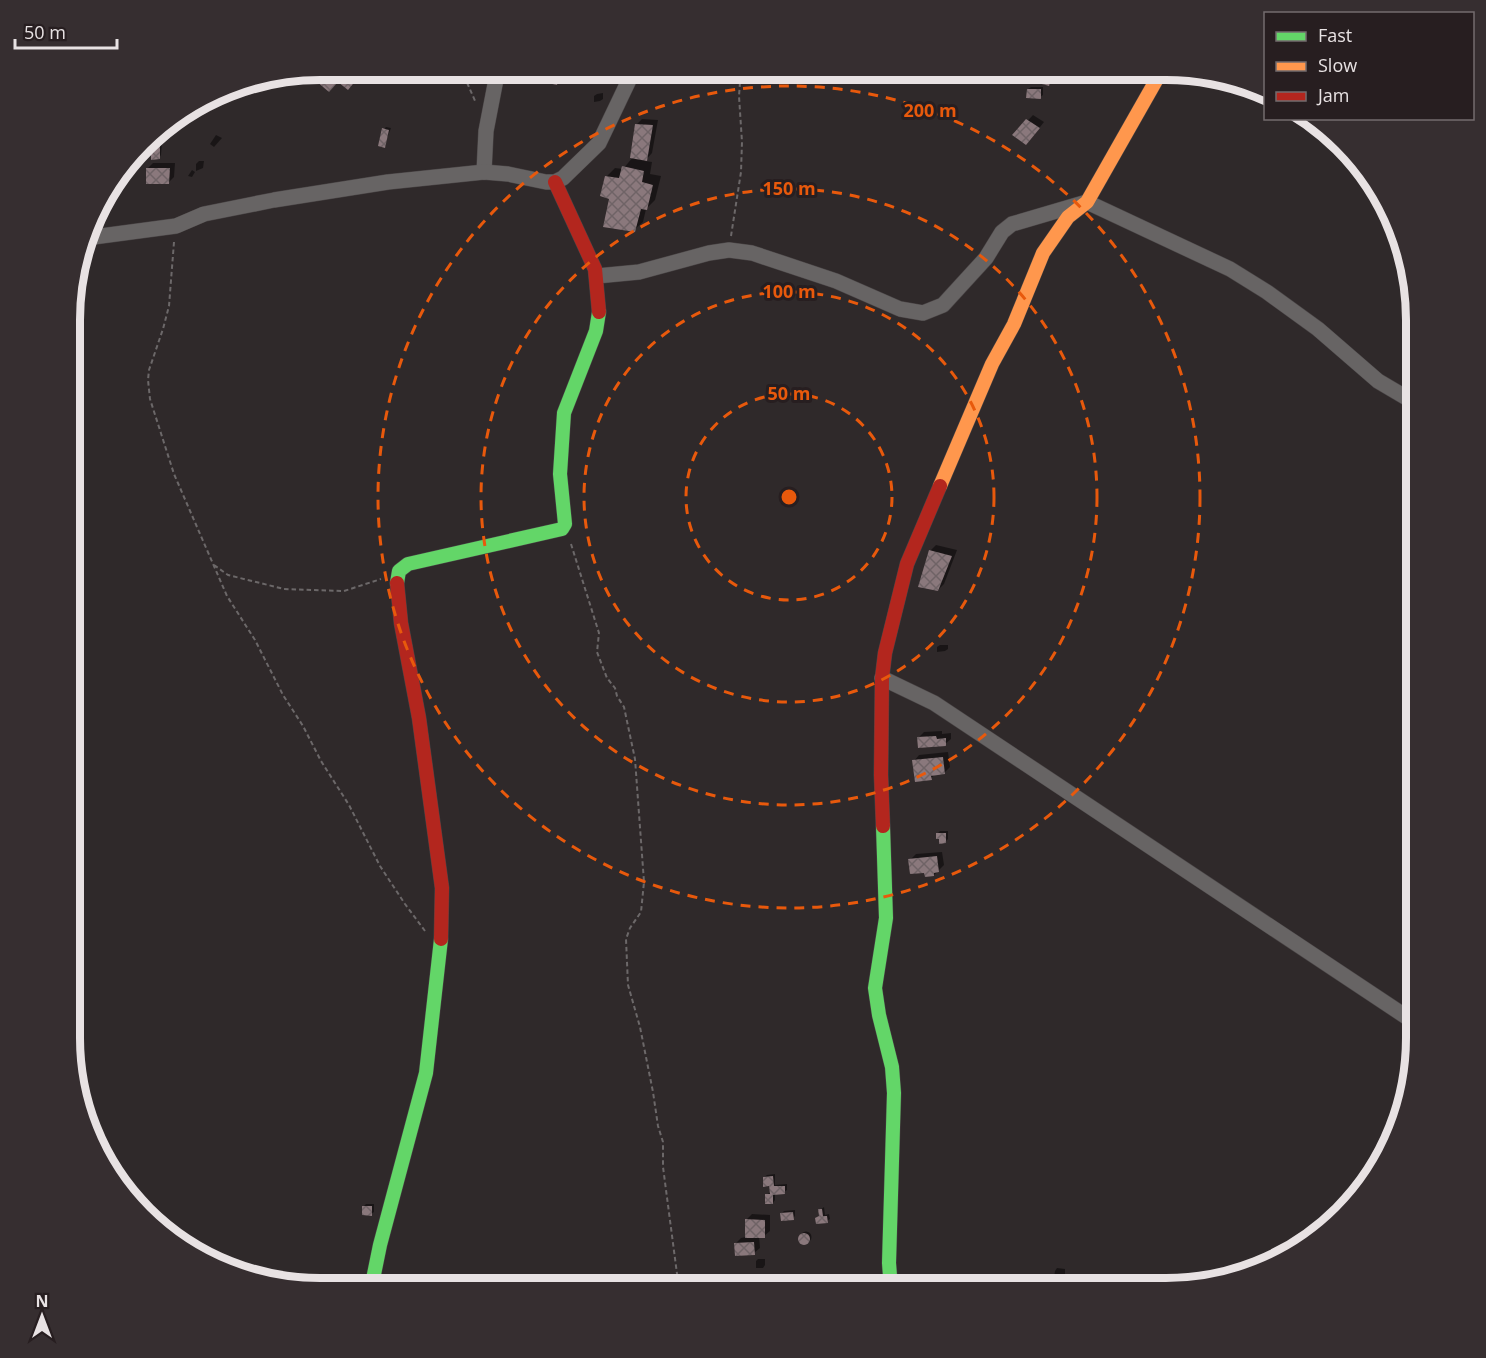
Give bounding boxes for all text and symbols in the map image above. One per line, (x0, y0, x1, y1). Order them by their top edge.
scale bar (15, 12, 117, 50)
legend (1264, 12, 1474, 120)
text: 50 m (24, 20, 66, 44)
text: Fast (1318, 23, 1352, 47)
text: Slow (1318, 53, 1357, 77)
text: Jam (1316, 83, 1350, 107)
text: 200 m (903, 98, 957, 122)
text: 150 m (762, 176, 816, 200)
text: 100 m (762, 279, 816, 303)
text: 50 m (768, 381, 810, 405)
centre of rings (779, 487, 799, 507)
north arrow (12, 1286, 72, 1346)
text: N (35, 1290, 49, 1312)

